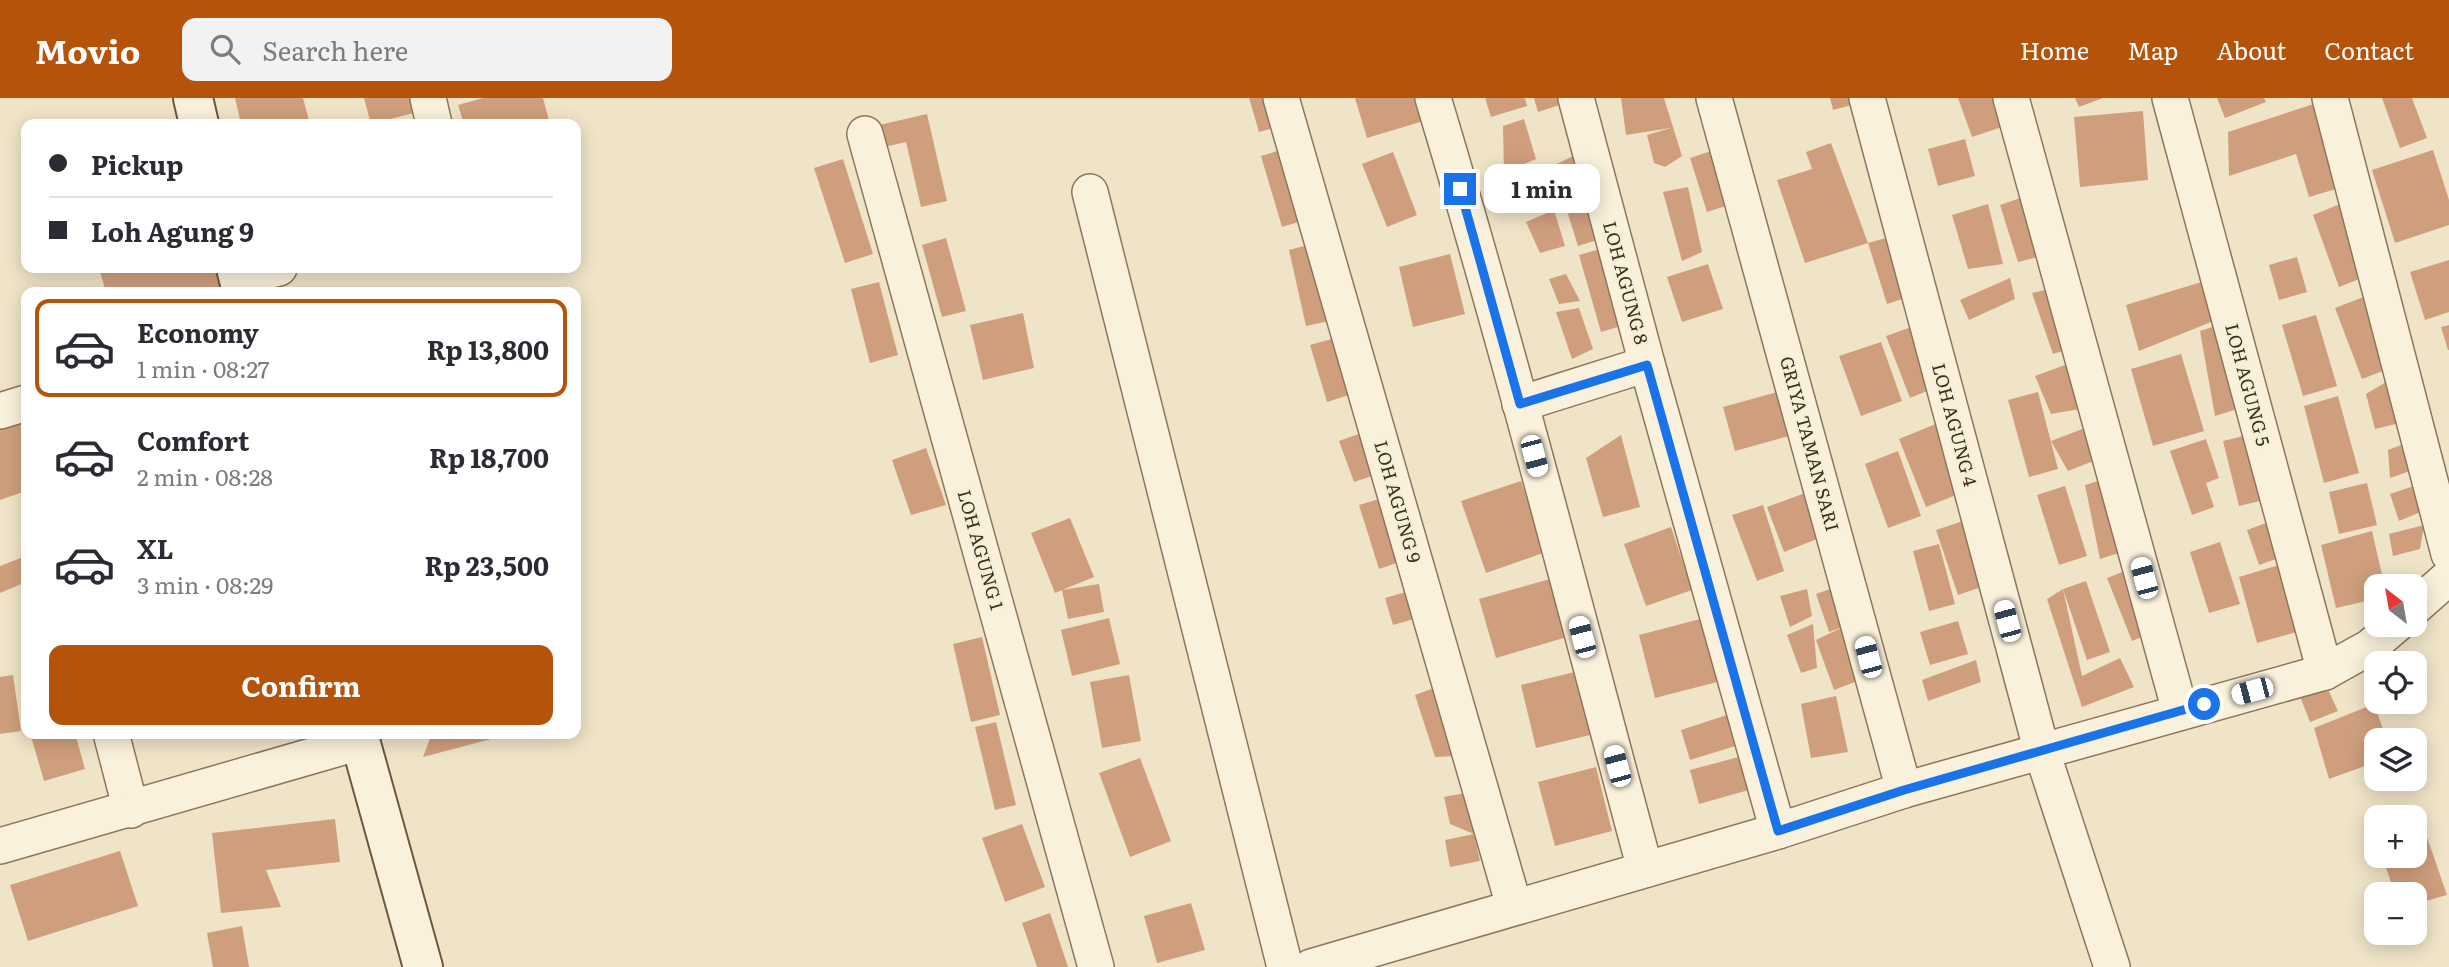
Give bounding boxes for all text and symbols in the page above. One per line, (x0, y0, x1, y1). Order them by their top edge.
search box (182, 18, 672, 81)
text: Movio (35, 25, 140, 74)
icon: search (206, 30, 244, 68)
text: Search here (262, 30, 408, 69)
text: Home (2020, 32, 2089, 67)
text: Map (2127, 32, 2178, 67)
text: About (2216, 32, 2286, 67)
text: Contact (2324, 32, 2414, 67)
text: Pickup (91, 144, 183, 183)
callout: 1 min (1484, 164, 1600, 214)
text: 1 min (1511, 171, 1573, 205)
route end (1444, 173, 1476, 205)
text: Loh Agung 9 (91, 211, 254, 250)
street label: LOH AGUNG 8 (1597, 218, 1656, 347)
text: Economy (137, 312, 259, 351)
icon: car (53, 317, 116, 380)
street label: LOH AGUNG 5 (2219, 320, 2278, 449)
text: Rp 13,800 (427, 329, 549, 368)
text: 1 min · 08:27 (137, 351, 270, 385)
street label: GRIYA TAMAN SARI (1774, 353, 1847, 534)
street label: LOH AGUNG 4 (1926, 360, 1985, 489)
text: Comfort (137, 420, 249, 459)
icon: car (53, 425, 116, 488)
car (1519, 433, 1550, 479)
text: Rp 18,700 (429, 437, 549, 476)
street label: LOH AGUNG 9 (1368, 437, 1429, 566)
text: 2 min · 08:28 (137, 459, 273, 493)
street label: LOH AGUNG 1 (951, 486, 1011, 613)
text: XL (137, 528, 174, 567)
icon: car (53, 533, 116, 596)
text: Rp 23,500 (425, 545, 549, 584)
car (2129, 555, 2160, 601)
text: 3 min · 08:29 (137, 567, 273, 601)
north arrow (2364, 574, 2427, 637)
map controls (2364, 574, 2427, 945)
car (1992, 598, 2023, 644)
car (1567, 614, 1598, 660)
car (1853, 634, 1884, 680)
button: Confirm (49, 645, 553, 725)
button: locate (2364, 651, 2427, 714)
car (2229, 675, 2276, 707)
route start (2188, 688, 2220, 720)
button: layers (2364, 728, 2427, 791)
car (1602, 743, 1633, 789)
button: + (2364, 805, 2427, 868)
button: − (2364, 882, 2427, 945)

